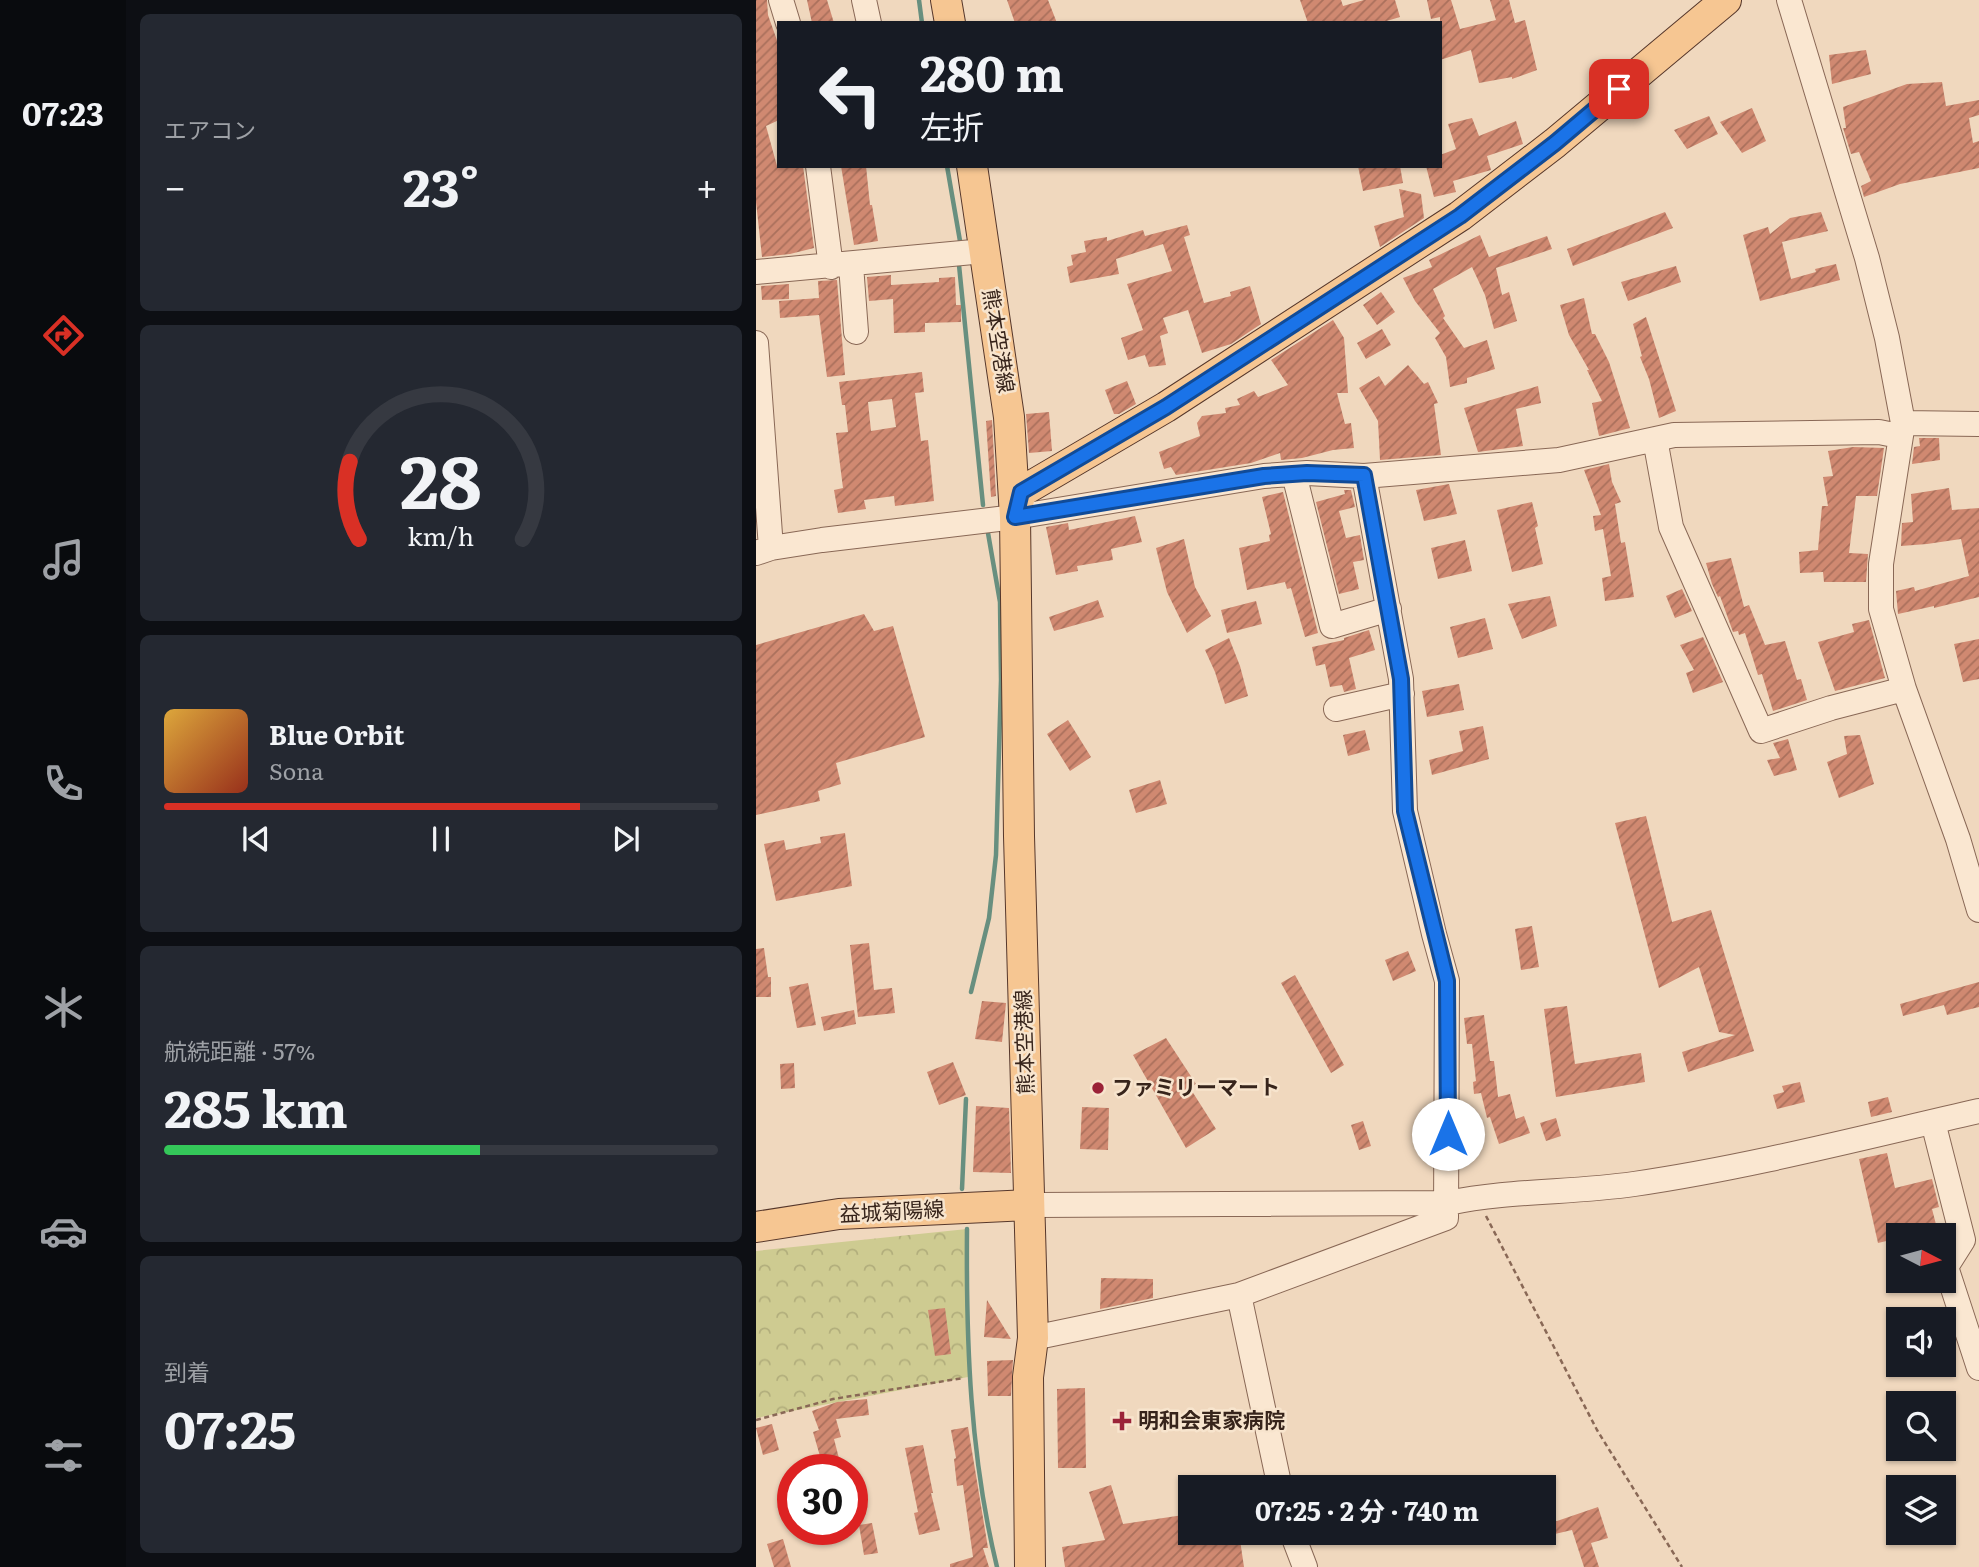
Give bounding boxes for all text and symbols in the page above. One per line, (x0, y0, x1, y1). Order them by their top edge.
text: 280 m (920, 34, 1064, 107)
icon: left (805, 49, 896, 140)
pin (1589, 59, 1649, 119)
icon: arrive (1600, 70, 1638, 108)
text: 07:23 (22, 88, 104, 136)
text: 左折 (920, 101, 984, 149)
text: エアコン (164, 112, 256, 146)
text: 23° (403, 146, 479, 223)
text: − (164, 156, 186, 213)
text: + (696, 156, 718, 213)
street label: 熊本空港線 (977, 286, 1024, 395)
icon: directions (39, 311, 88, 360)
text: 28 (400, 423, 482, 531)
text: km/h (408, 517, 474, 554)
icon: music (39, 535, 88, 584)
text: Blue Orbit (269, 714, 404, 753)
text: Sona (269, 753, 324, 787)
icon: phone (39, 759, 88, 808)
icon: previous (237, 820, 275, 858)
icon: pause (422, 820, 460, 858)
icon: next (607, 820, 645, 858)
icon: climate (39, 983, 88, 1032)
street label: 熊本空港線 (1005, 989, 1040, 1095)
text: 航続距離 · 57% (164, 1033, 315, 1067)
text: 285 km (164, 1067, 348, 1144)
place label: ファミリーマート (1112, 1070, 1280, 1101)
marker: ファミリーマート (1090, 1080, 1106, 1096)
position arrow (1411, 1097, 1485, 1171)
street label: 益城菊陽線 (839, 1191, 945, 1228)
icon: car (39, 1207, 88, 1256)
north arrow (1886, 1223, 1956, 1293)
map controls (1886, 1223, 1956, 1545)
button: sound (1886, 1307, 1956, 1377)
text: 到着 (164, 1354, 210, 1388)
text: 07:25 (164, 1388, 296, 1465)
button: search (1886, 1391, 1956, 1461)
place label: 明和会東家病院 (1138, 1403, 1285, 1434)
marker: 明和会東家病院 (1112, 1411, 1132, 1431)
icon: filters (39, 1431, 88, 1480)
speed limit sign: 30 (777, 1454, 868, 1545)
button: layers (1886, 1475, 1956, 1545)
text: 07:25 · 2 分 · 740 m (1255, 1490, 1479, 1529)

